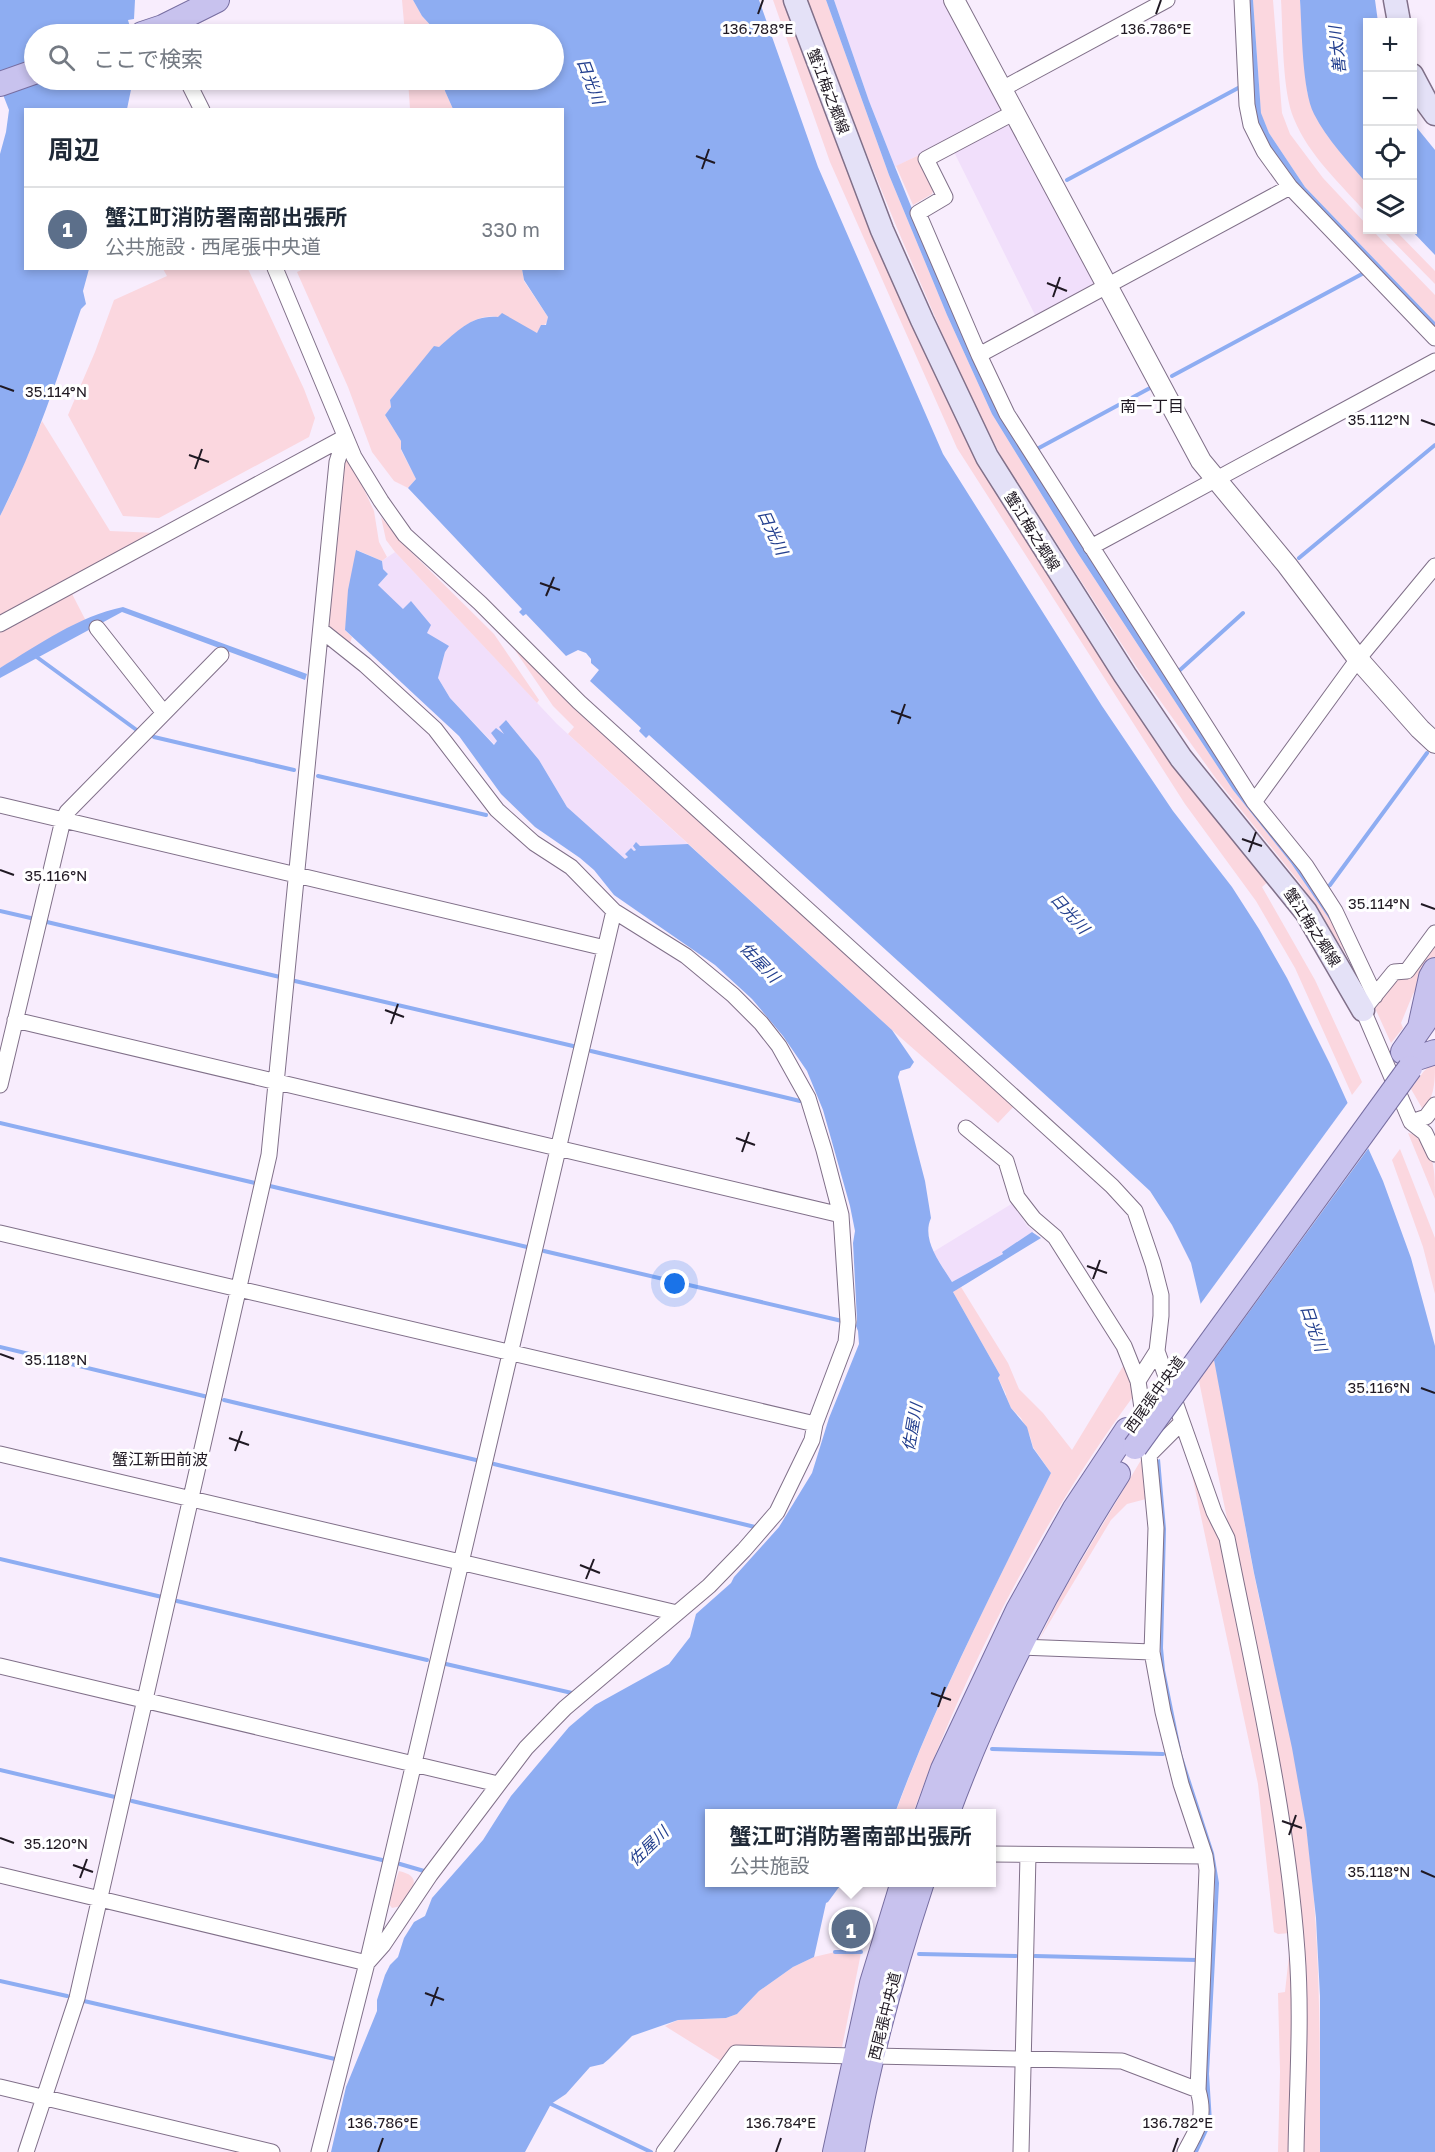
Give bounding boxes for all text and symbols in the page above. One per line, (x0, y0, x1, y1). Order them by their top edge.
map controls (1363, 18, 1417, 234)
button: + (1363, 18, 1417, 72)
text: 136.788°E (723, 19, 793, 37)
text: 136.786°E (1121, 19, 1191, 37)
water label: 善太川 (1324, 23, 1349, 75)
search box (24, 24, 564, 90)
icon: search (45, 41, 78, 74)
text: ここで検索 (93, 45, 203, 72)
street label: 蟹江梅之郷線 (804, 46, 854, 136)
water label: 日光川 (573, 55, 610, 109)
button: − (1363, 72, 1417, 126)
button: locate (1363, 126, 1417, 180)
text: 周辺 (48, 134, 100, 165)
button: layers (1363, 180, 1417, 234)
text: 蟹江町消防署南部出張所 (105, 203, 347, 230)
text: 1 (62, 217, 73, 241)
text: 330 m (482, 217, 540, 241)
text: 公共施設 · 西尾張中央道 (105, 234, 321, 258)
text: 35.114°N (25, 382, 87, 400)
district label: 南一丁目 (1120, 396, 1184, 416)
text: 35.112°N (1348, 410, 1410, 428)
street label: 蟹江梅之郷線 (1002, 488, 1064, 574)
water label: 日光川 (754, 506, 793, 560)
text: 35.116°N (25, 866, 87, 884)
street label: 蟹江梅之郷線 (1281, 884, 1345, 970)
water label: 日光川 (1047, 888, 1095, 939)
text: 35.114°N (1348, 894, 1410, 912)
water label: 佐屋川 (736, 938, 785, 988)
your location (660, 1269, 689, 1298)
water label: 日光川 (1297, 1302, 1332, 1356)
text: 35.118°N (25, 1350, 87, 1368)
street label: 西尾張中央道 (1120, 1352, 1188, 1436)
text: 35.116°N (1348, 1378, 1410, 1396)
water label: 佐屋川 (898, 1400, 926, 1452)
district label: 蟹江新田前波 (112, 1449, 208, 1469)
popup (705, 1809, 996, 1887)
water label: 佐屋川 (624, 1821, 674, 1870)
text: 蟹江町消防署南部出張所 (729, 1822, 972, 1849)
text: 35.120°N (24, 1834, 88, 1852)
text: 公共施設 (729, 1853, 809, 1877)
text: 35.118°N (1348, 1862, 1410, 1880)
pin: 1 (832, 1906, 870, 1952)
street label: 西尾張中央道 (864, 1970, 904, 2062)
text: 136.786°E (348, 2113, 418, 2131)
text: 136.784°E (746, 2113, 816, 2131)
text: 136.782°E (1143, 2113, 1213, 2131)

